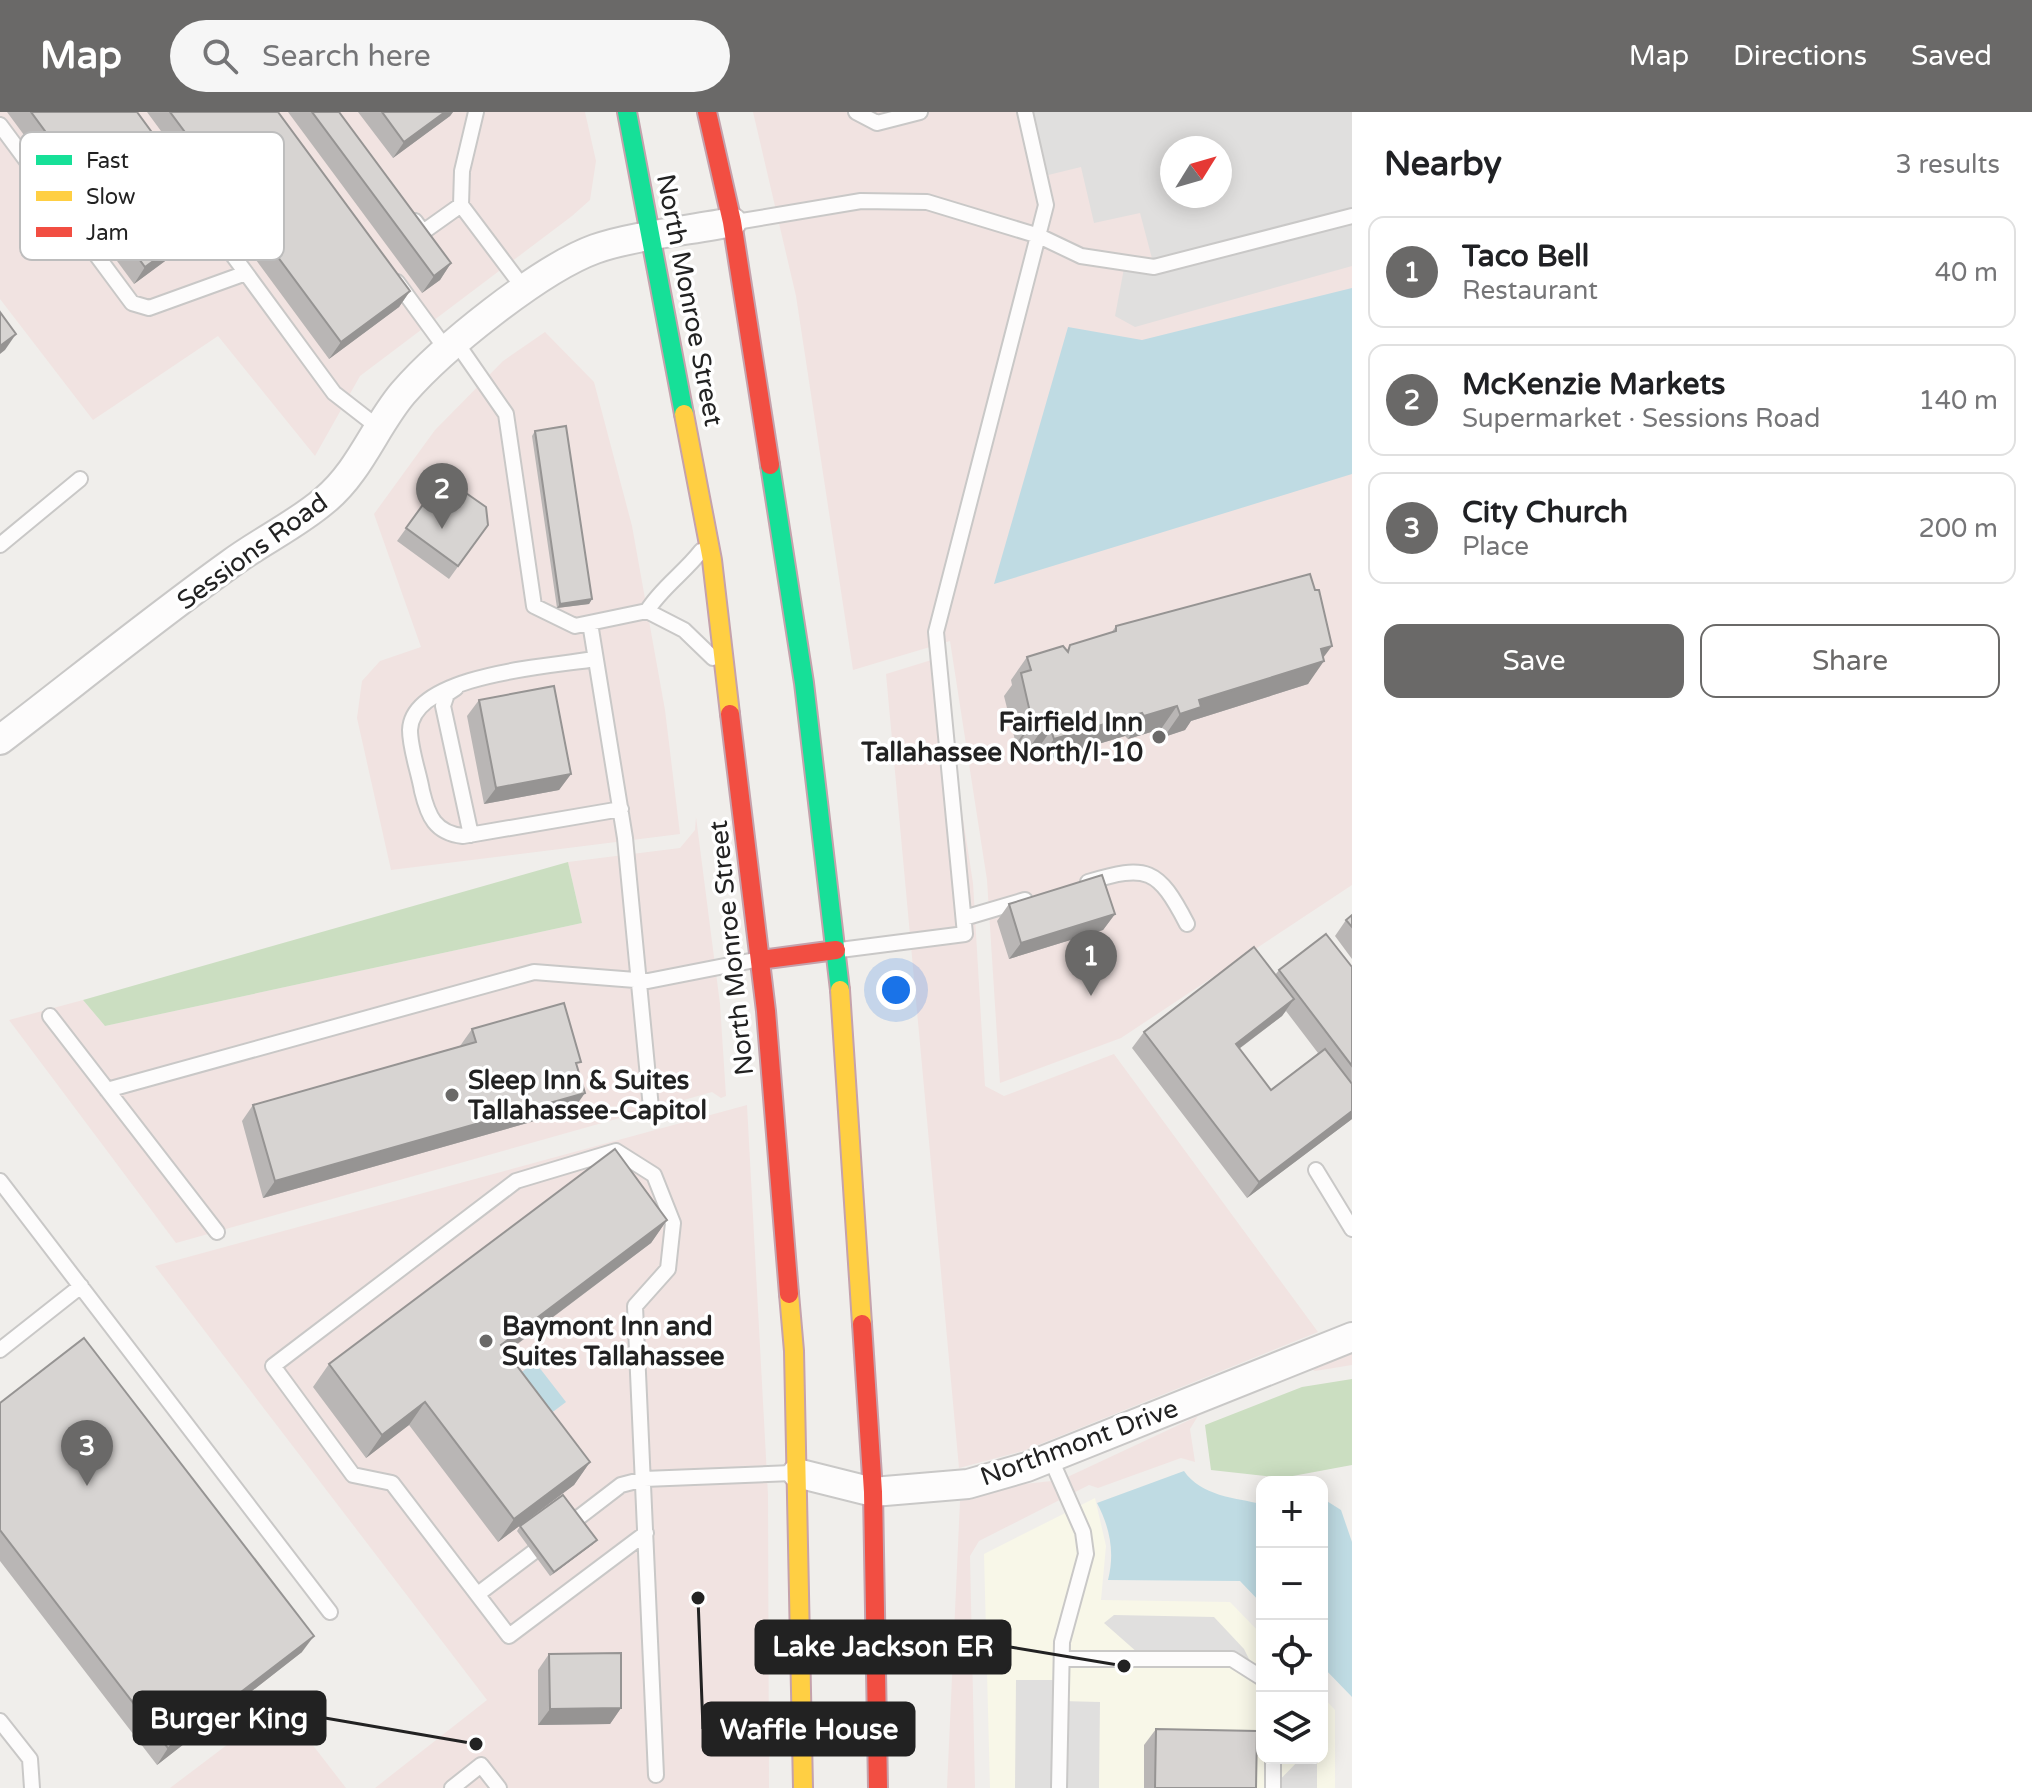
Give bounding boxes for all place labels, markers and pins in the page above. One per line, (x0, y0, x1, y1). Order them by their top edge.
pin: 2 (416, 463, 468, 529)
place label: Fairfield Inn Tallahassee North/I-10 (860, 707, 1143, 768)
marker: Fairfield Inn Tallahassee North/I-10 (1150, 728, 1168, 746)
pin: 1 (1065, 930, 1117, 996)
place label: Sleep Inn & Suites Tallahassee-Capitol (467, 1065, 707, 1126)
marker: Sleep Inn & Suites Tallahassee-Capitol (443, 1086, 461, 1104)
place label: Baymont Inn and Suites Tallahassee (502, 1311, 725, 1372)
marker: Baymont Inn and Suites Tallahassee (477, 1332, 495, 1350)
pin: 3 (61, 1420, 113, 1486)
callout: Lake Jackson ER (756, 1621, 1010, 1673)
callout: Burger King (134, 1692, 325, 1744)
callout: Waffle House (703, 1703, 914, 1755)

